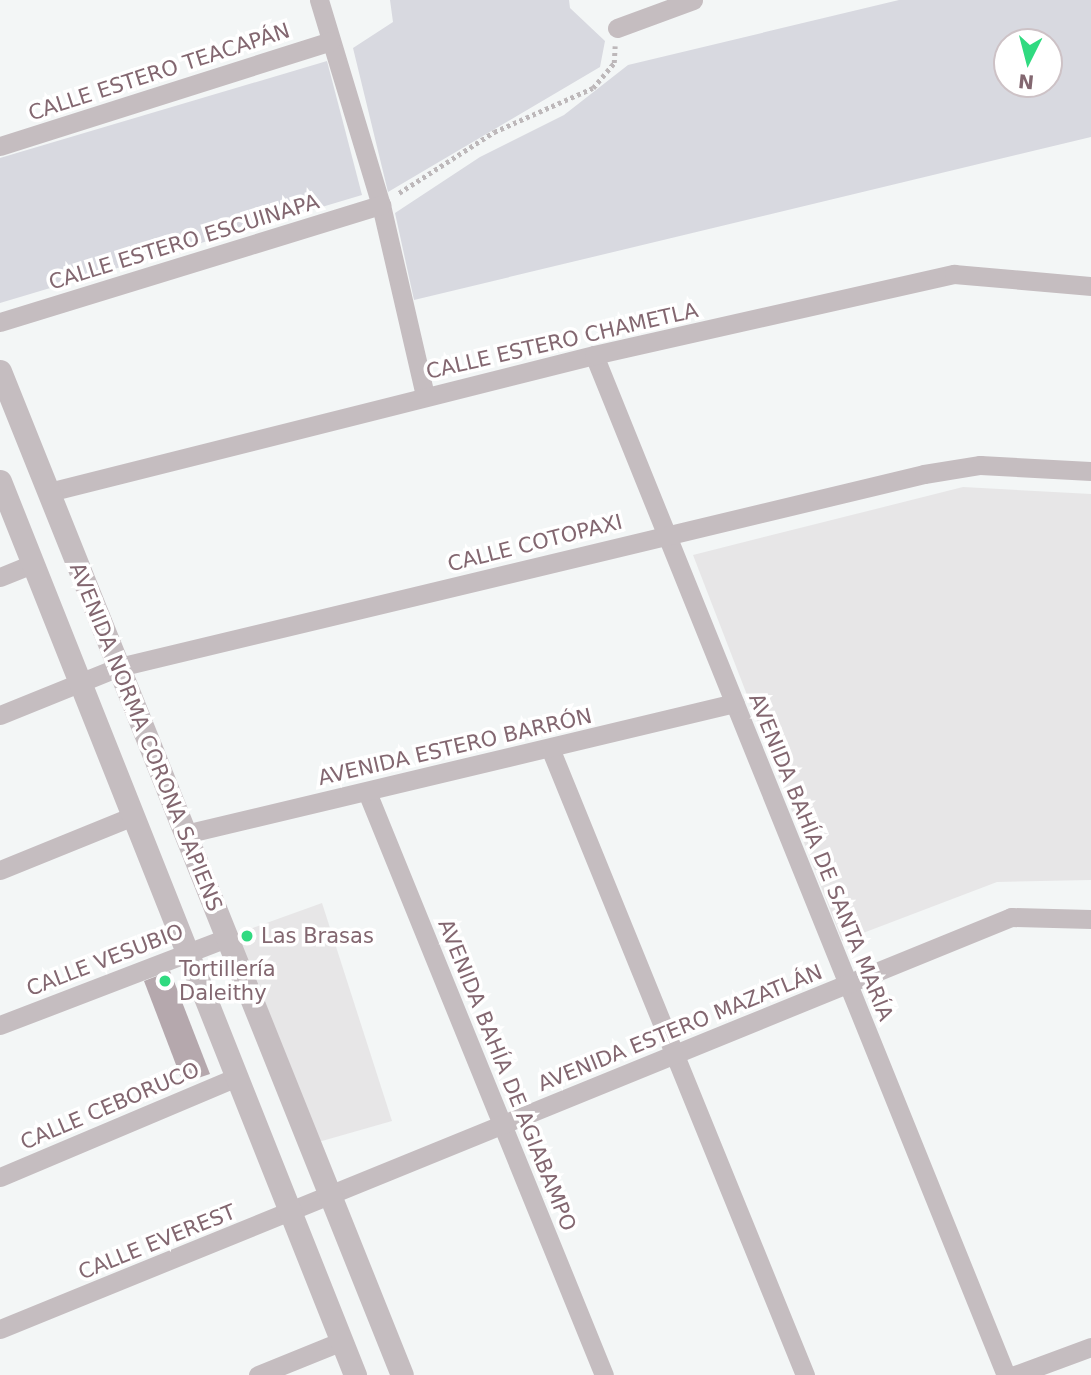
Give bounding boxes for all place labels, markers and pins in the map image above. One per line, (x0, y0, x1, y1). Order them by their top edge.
place label: Las Brasas (261, 923, 374, 949)
marker: Las Brasas (239, 928, 255, 944)
place label: Tortillería Daleithy (179, 956, 276, 1006)
marker: Tortillería Daleithy (157, 973, 173, 989)

